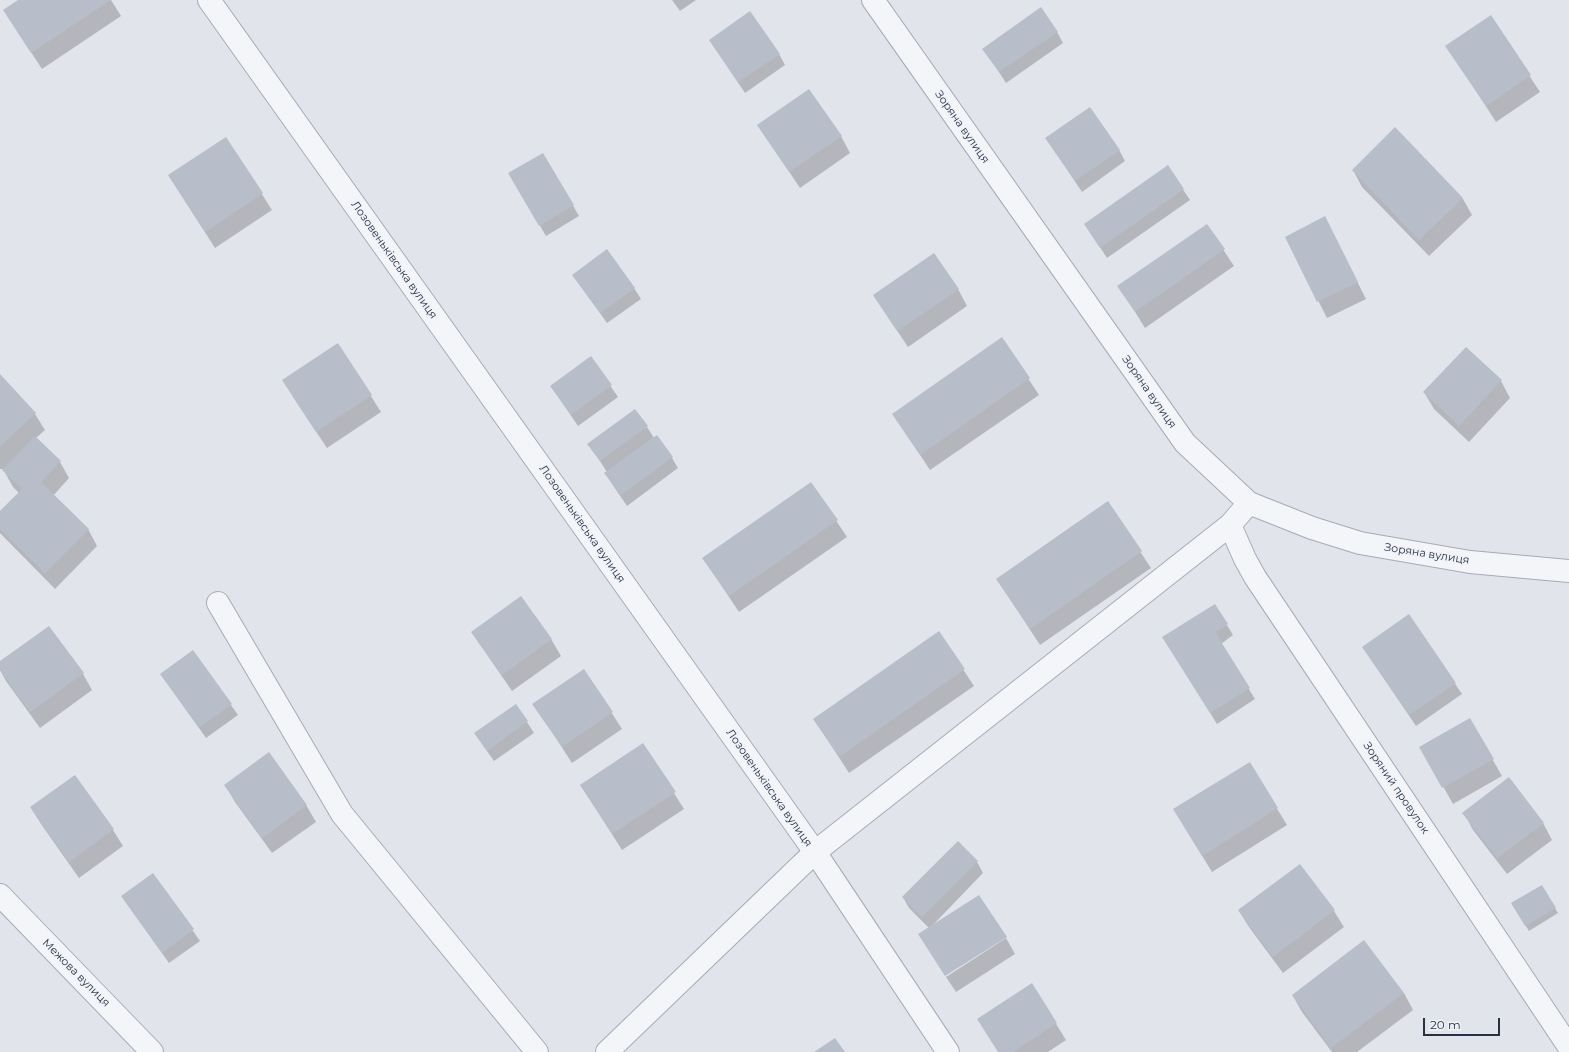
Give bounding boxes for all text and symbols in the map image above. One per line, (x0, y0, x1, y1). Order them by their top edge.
street label: Зоряна вулиця (932, 88, 992, 166)
street label: Лозовеньківська вулиця (348, 198, 440, 322)
street label: Зоряна вулиця (1119, 353, 1179, 431)
street label: Лозовеньківська вулиця (536, 462, 628, 586)
street label: Зоряна вулиця (1384, 541, 1470, 567)
street label: Лозовеньківська вулиця (723, 726, 815, 850)
street label: Зоряний провулок (1360, 739, 1432, 837)
street label: Межова вулиця (39, 936, 113, 1010)
scale bar (1425, 1010, 1502, 1036)
text: 20 m (1430, 1017, 1461, 1032)

